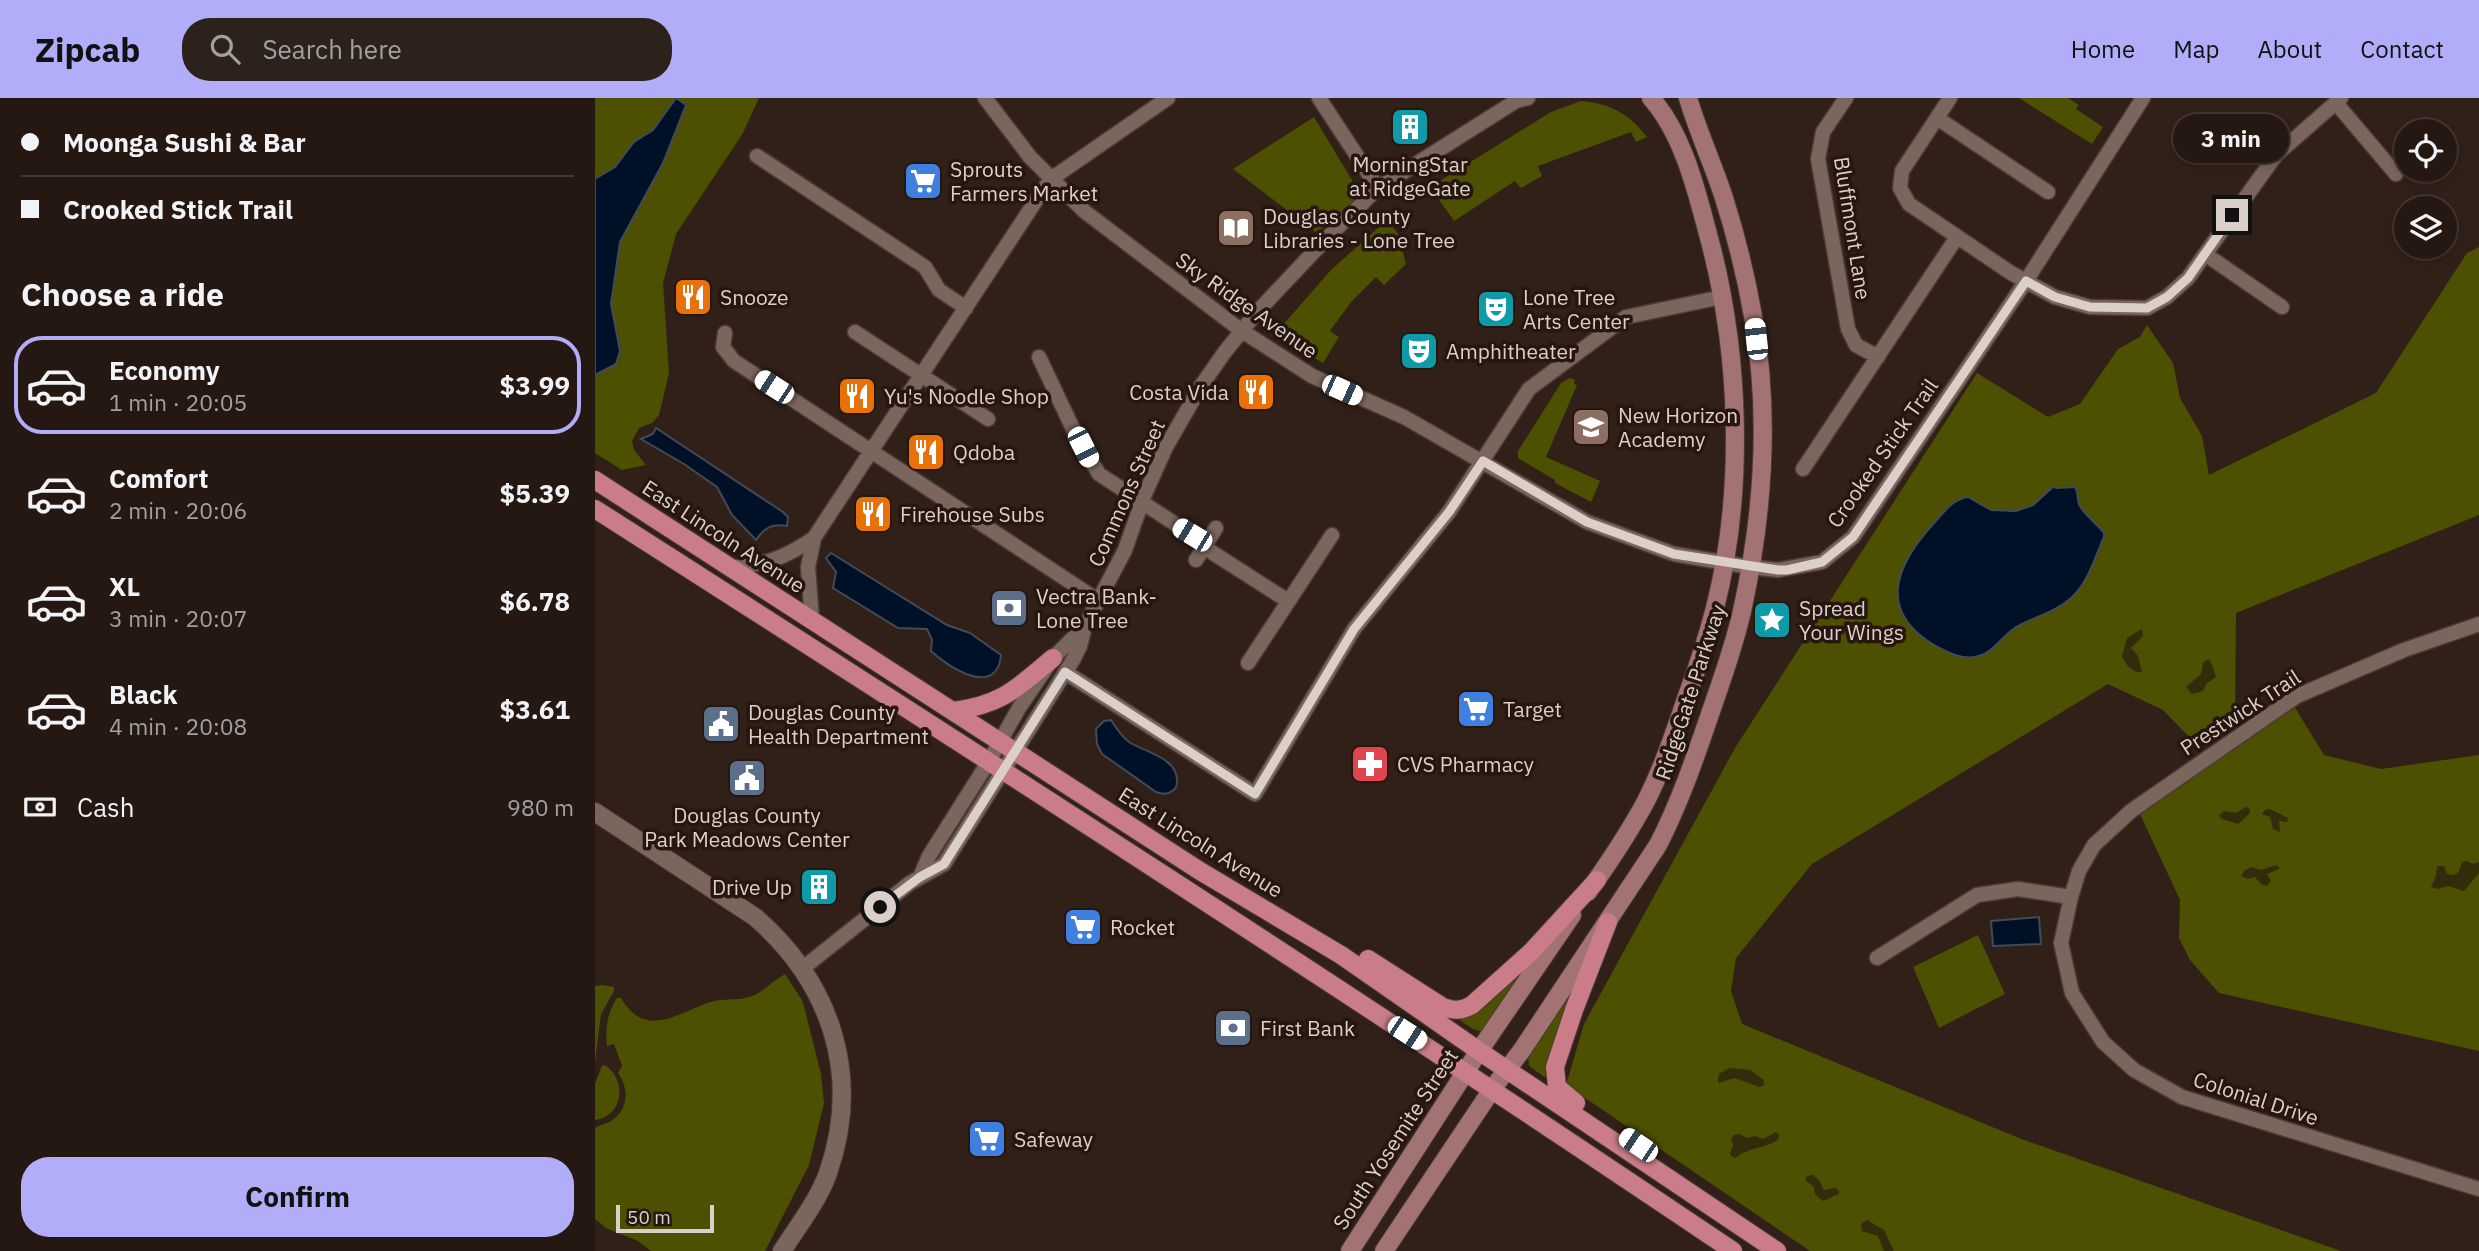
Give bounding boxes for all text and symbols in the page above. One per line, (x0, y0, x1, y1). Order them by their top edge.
search box (182, 18, 672, 81)
text: Zipcab (35, 28, 140, 71)
icon: search (206, 30, 244, 68)
text: Search here (262, 32, 402, 66)
text: Home (2071, 33, 2135, 65)
text: Map (2173, 33, 2219, 65)
text: About (2257, 33, 2322, 65)
text: Contact (2360, 33, 2444, 65)
building icon: MorningStar at RidgeGate (1389, 106, 1431, 148)
callout: 3 min (2174, 114, 2290, 162)
map controls (2394, 119, 2457, 259)
button: locate (2394, 119, 2457, 182)
text: 3 min (2201, 123, 2261, 153)
text: Moonga Sushi & Bar (63, 125, 306, 159)
place label: MorningStar at RidgeGate (1349, 150, 1471, 202)
street label: Bluffmont Lane (1828, 154, 1878, 302)
place label: Sprouts Farmers Market (950, 155, 1098, 207)
supermarket icon: Sprouts Farmers Market (902, 160, 944, 202)
text: Crooked Stick Trail (63, 192, 293, 226)
button: layers (2394, 196, 2457, 259)
route end (2216, 199, 2248, 231)
place label: Douglas County Libraries - Lone Tree (1263, 202, 1455, 254)
library icon: Douglas County Libraries - Lone Tree (1215, 207, 1257, 249)
street label: Sky Ridge Avenue (1171, 246, 1323, 364)
text: Choose a ride (21, 273, 224, 315)
restaurant icon: Snooze (672, 276, 714, 318)
place label: Snooze (720, 283, 789, 311)
place label: Lone Tree Arts Center (1523, 283, 1630, 335)
theatre icon: Lone Tree Arts Center (1475, 288, 1517, 330)
car (1744, 317, 1769, 361)
theatre icon: Amphitheater (1398, 330, 1440, 372)
place label: Amphitheater (1446, 337, 1576, 365)
text: Economy (109, 353, 220, 387)
icon: car (25, 354, 88, 417)
car (751, 367, 798, 407)
text: $3.99 (500, 368, 570, 402)
restaurant icon: Costa Vida (1235, 371, 1277, 413)
car (1319, 372, 1366, 408)
street label: Crooked Stick Trail (1820, 373, 1944, 533)
restaurant icon: Yu's Noodle Shop (836, 375, 878, 417)
place label: Costa Vida (1129, 378, 1229, 406)
place label: Yu's Noodle Shop (884, 382, 1049, 410)
text: 1 min · 20:05 (109, 387, 247, 417)
place label: New Horizon Academy (1618, 401, 1738, 453)
school or university icon: New Horizon Academy (1570, 406, 1612, 448)
street label: Commons Street (1081, 415, 1171, 571)
car (1065, 424, 1102, 470)
restaurant icon: Qdoba (905, 431, 947, 473)
place label: Qdoba (953, 438, 1015, 466)
text: Comfort (109, 461, 208, 495)
icon: car (25, 462, 88, 525)
street label: East Lincoln Avenue (637, 473, 811, 599)
text: $5.39 (500, 476, 570, 510)
restaurant icon: Firehouse Subs (852, 493, 894, 535)
text: 2 min · 20:06 (109, 495, 247, 525)
place label: Firehouse Subs (900, 500, 1045, 528)
car (1169, 515, 1216, 555)
text: XL (109, 569, 140, 603)
icon: car (25, 570, 88, 633)
place label: Vectra Bank- Lone Tree (1036, 582, 1157, 634)
text: $6.78 (500, 584, 570, 618)
bank icon: Vectra Bank- Lone Tree (988, 587, 1030, 629)
place label: Spread Your Wings (1799, 594, 1904, 646)
place icon: Spread Your Wings (1751, 599, 1793, 641)
street label: RidgeGate Parkway (1648, 600, 1732, 783)
text: 3 min · 20:07 (109, 603, 247, 633)
street label: Prestwick Trail (2175, 663, 2306, 761)
text: Black (109, 677, 177, 711)
icon: car (25, 678, 88, 741)
supermarket icon: Target (1455, 688, 1497, 730)
text: $3.61 (500, 692, 570, 726)
place label: Target (1503, 695, 1562, 723)
place label: Douglas County Health Department (748, 698, 929, 750)
public building icon: Douglas County Health Department (700, 703, 742, 745)
text: 4 min · 20:08 (109, 711, 247, 741)
pharmacy icon: CVS Pharmacy (1349, 743, 1391, 785)
place label: CVS Pharmacy (1397, 750, 1534, 778)
public building icon: Douglas County Park Meadows Center (726, 757, 768, 799)
street label: East Lincoln Avenue (1114, 780, 1288, 904)
icon: cash (21, 788, 59, 826)
text: Cash (77, 790, 134, 824)
text: 980 m (507, 792, 574, 822)
place label: Douglas County Park Meadows Center (644, 801, 850, 853)
building icon: Drive Up (798, 866, 840, 908)
place label: Drive Up (712, 873, 792, 901)
route start (864, 891, 896, 923)
supermarket icon: Rocket (1062, 906, 1104, 948)
place label: Rocket (1110, 913, 1175, 941)
bank icon: First Bank (1212, 1007, 1254, 1049)
car (1384, 1013, 1431, 1053)
place label: First Bank (1260, 1014, 1355, 1042)
street label: South Yosemite Street (1326, 1043, 1464, 1235)
street label: Colonial Drive (2190, 1065, 2322, 1131)
supermarket icon: Safeway (966, 1118, 1008, 1160)
place label: Safeway (1014, 1125, 1094, 1153)
car (1615, 1125, 1662, 1165)
button: Confirm (21, 1157, 574, 1237)
scale bar (616, 1202, 714, 1234)
text: 50 m (627, 1205, 671, 1229)

